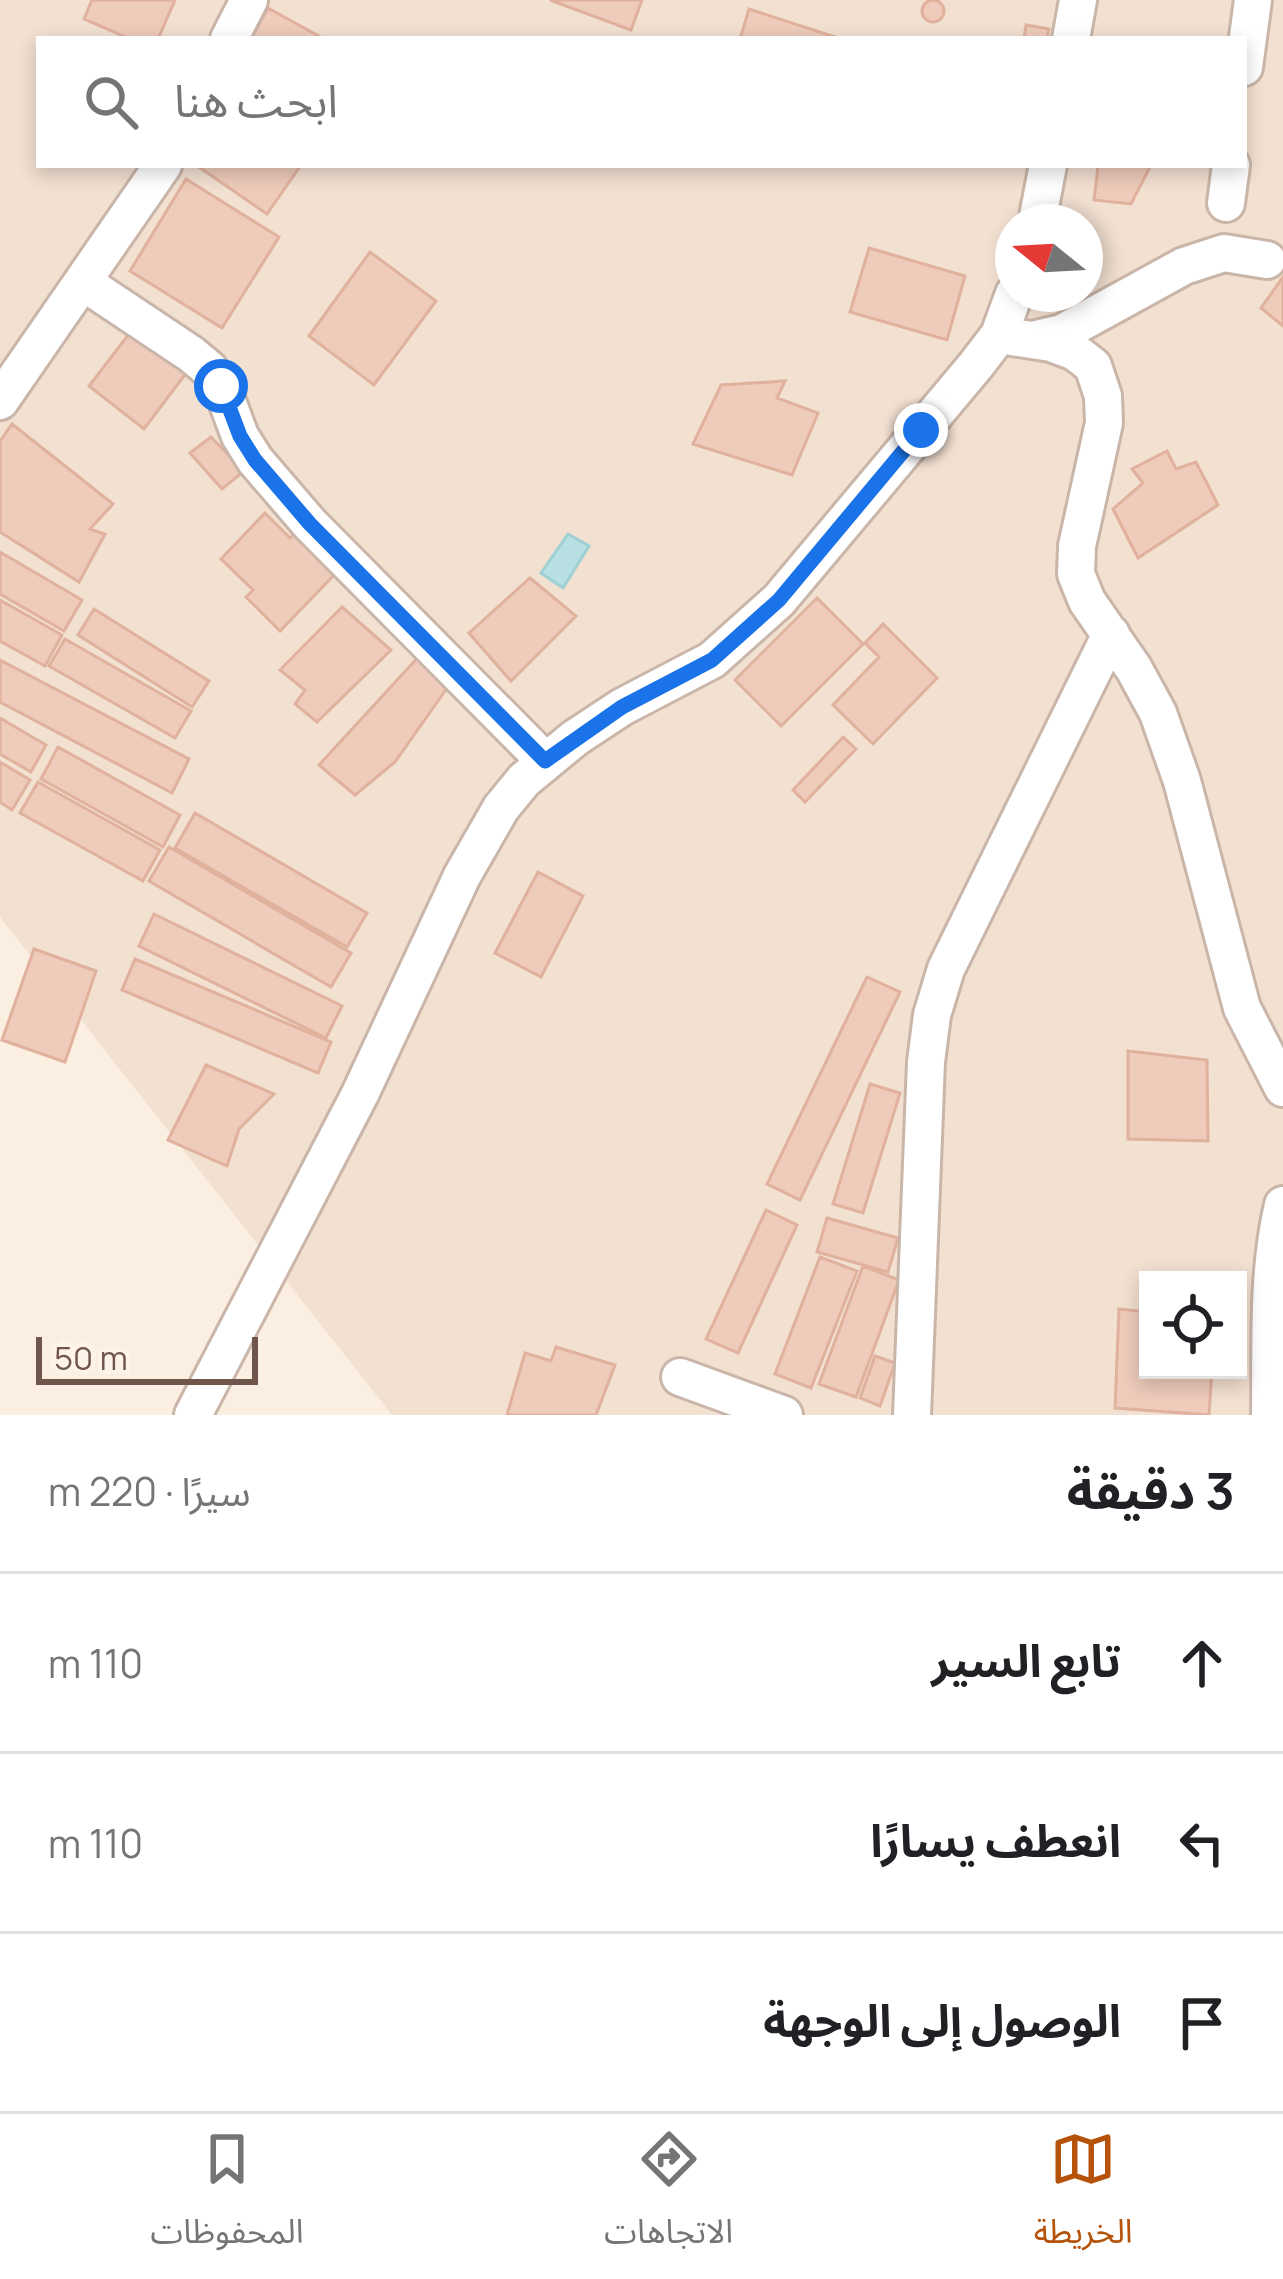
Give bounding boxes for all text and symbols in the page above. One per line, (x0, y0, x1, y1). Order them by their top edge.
search box (36, 36, 1247, 168)
icon: search (78, 69, 144, 135)
text: ابحث هنا (174, 69, 338, 131)
north arrow (995, 204, 1103, 312)
route start (194, 359, 248, 413)
route end (894, 403, 948, 457)
map controls (1139, 1271, 1247, 1379)
button: locate (1139, 1271, 1247, 1379)
scale bar (36, 1331, 258, 1384)
text: 50 m (54, 1335, 128, 1380)
text: 3 دقيقة (1067, 1455, 1235, 1524)
text: سيرًا · 220 m (48, 1464, 250, 1518)
text: تابع السير (931, 1629, 1121, 1691)
icon: ahead (1169, 1630, 1235, 1696)
text: 110 m (48, 1636, 143, 1690)
text: انعطف يسارًا (870, 1809, 1121, 1871)
icon: left (1169, 1810, 1235, 1876)
text: 110 m (48, 1816, 143, 1870)
text: الوصول إلى الوجهة (763, 1989, 1121, 2051)
icon: arrive (1169, 1990, 1235, 2056)
tab: المحفوظات (150, 2126, 304, 2267)
tab: الاتجاهات (604, 2126, 733, 2267)
tab: الخريطة (1034, 2126, 1133, 2267)

